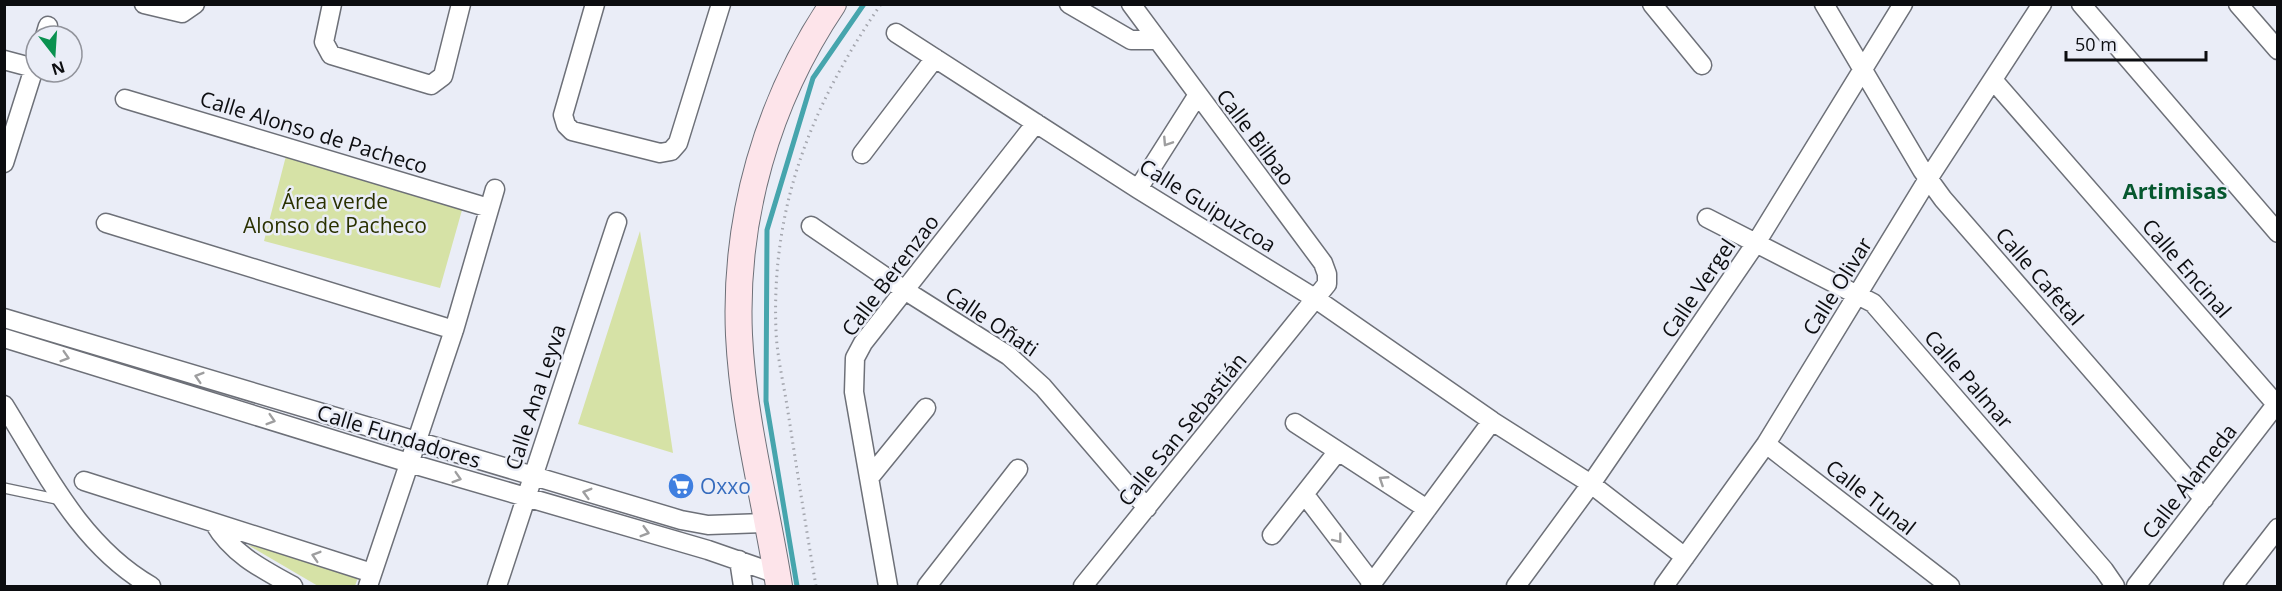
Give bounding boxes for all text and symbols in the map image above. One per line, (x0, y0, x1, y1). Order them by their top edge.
north arrow (24, 24, 84, 84)
scale bar (2066, 24, 2206, 62)
text: 50 m (2075, 32, 2117, 56)
text: N (49, 56, 68, 81)
street label: Calle Bilbao (1210, 83, 1302, 191)
street label: Calle Alonso de Pacheco (197, 84, 431, 180)
one-way arrow (1163, 136, 1175, 146)
street label: Calle Guipuzcoa (1134, 152, 1282, 258)
district label: Artimisas (2123, 175, 2228, 205)
park label: Área verde Alonso de Pacheco (243, 187, 427, 239)
street label: Calle Berenzao (835, 208, 945, 342)
street label: Calle Encinal (2136, 213, 2238, 323)
street label: Calle Cafetal (1990, 221, 2090, 331)
street label: Calle Olivar (1796, 231, 1878, 340)
street label: Calle Vergel (1654, 233, 1742, 343)
street label: Calle Oñati (940, 280, 1044, 362)
street label: Calle Ana Leyva (498, 321, 572, 473)
street label: Calle Palmar (1918, 324, 2020, 435)
street label: Calle San Sebastián (1112, 347, 1252, 511)
one-way arrow (59, 350, 70, 362)
one-way arrow (194, 372, 205, 384)
street label: Calle Fundadores (314, 398, 484, 474)
one-way arrow (265, 413, 276, 425)
street label: Calle Alameda (2135, 418, 2243, 544)
street label: Calle Tunal (1820, 453, 1922, 541)
one-way arrow (452, 471, 462, 483)
supermarket icon: Oxxo (666, 471, 696, 501)
place label: Oxxo (700, 472, 751, 500)
one-way arrow (1378, 476, 1389, 487)
one-way arrow (582, 488, 593, 500)
one-way arrow (639, 525, 650, 537)
one-way arrow (1331, 533, 1342, 544)
one-way arrow (311, 550, 322, 563)

